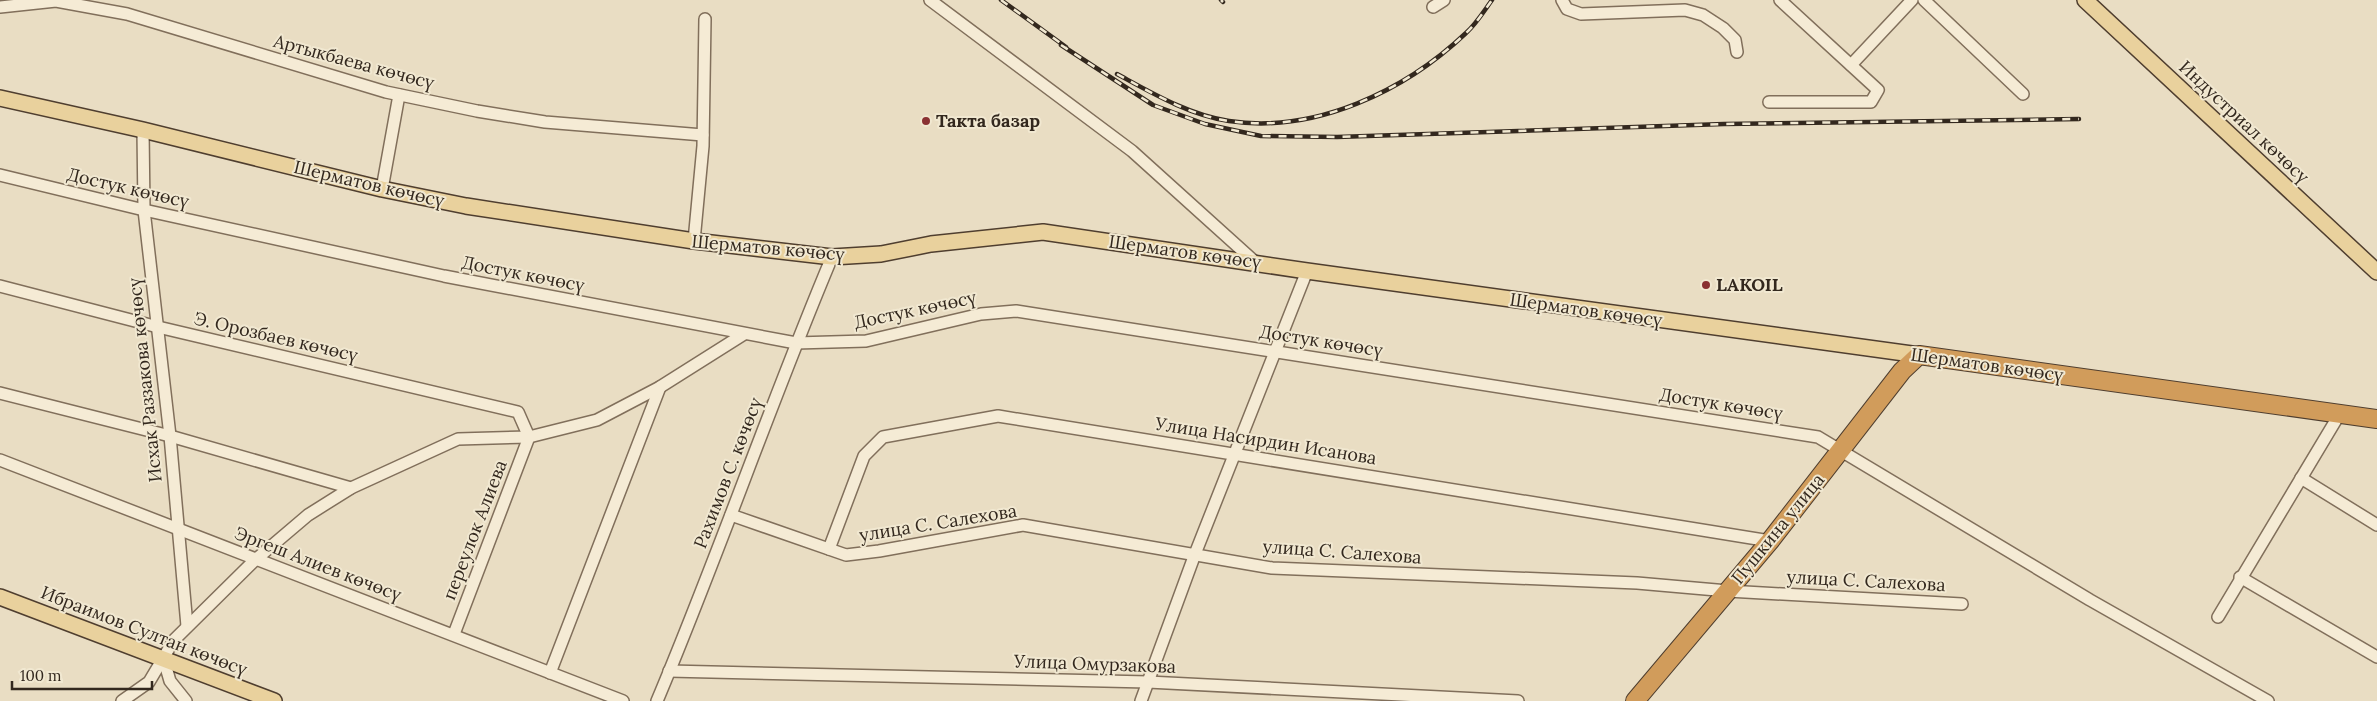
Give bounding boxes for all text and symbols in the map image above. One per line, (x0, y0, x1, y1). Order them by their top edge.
street label: Артыкбаева көчөсү (270, 29, 438, 94)
street label: Индустриал көчөсү (2174, 55, 2315, 189)
place label: Такта базар (936, 109, 1040, 132)
marker: Такта базар (920, 115, 932, 127)
street label: Шерматов көчөсү (292, 155, 447, 212)
street label: Достук көчөсү (65, 162, 192, 213)
street label: Шерматов көчөсү (691, 229, 846, 266)
street label: Шерматов көчөсү (1107, 229, 1264, 274)
street label: Достук көчөсү (460, 250, 587, 297)
place label: LAKOIL (1716, 273, 1783, 296)
street label: Исхак Раззакова көчөсү (122, 276, 167, 483)
marker: LAKOIL (1700, 279, 1712, 291)
street label: Достук көчөсү (852, 285, 979, 334)
street label: Шерматов көчөсү (1508, 287, 1665, 332)
street label: Э. Орозбаев көчөсү (192, 306, 361, 367)
street label: Достук көчөсү (1258, 319, 1385, 362)
street label: Шерматов көчөсү (1909, 342, 2066, 387)
street label: Достук көчөсү (1658, 382, 1785, 425)
street label: Рахимов С. көчөсү (688, 393, 767, 552)
street label: Улица Насирдин Исанова (1153, 411, 1378, 469)
street label: переулок Алиева (437, 457, 512, 603)
street label: Пушкина улица (1726, 469, 1829, 589)
street label: улица С. Салехова (857, 499, 1018, 546)
street label: Эргеш Алиев көчөсү (231, 521, 406, 606)
street label: улица С. Салехова (1262, 534, 1422, 569)
street label: улица С. Салехова (1786, 565, 1946, 596)
street label: Ибраимов Султан көчөсү (38, 580, 252, 681)
street label: Улица Омурзакова (1013, 649, 1176, 678)
scale bar (12, 658, 152, 690)
text: 100 m (20, 666, 61, 685)

